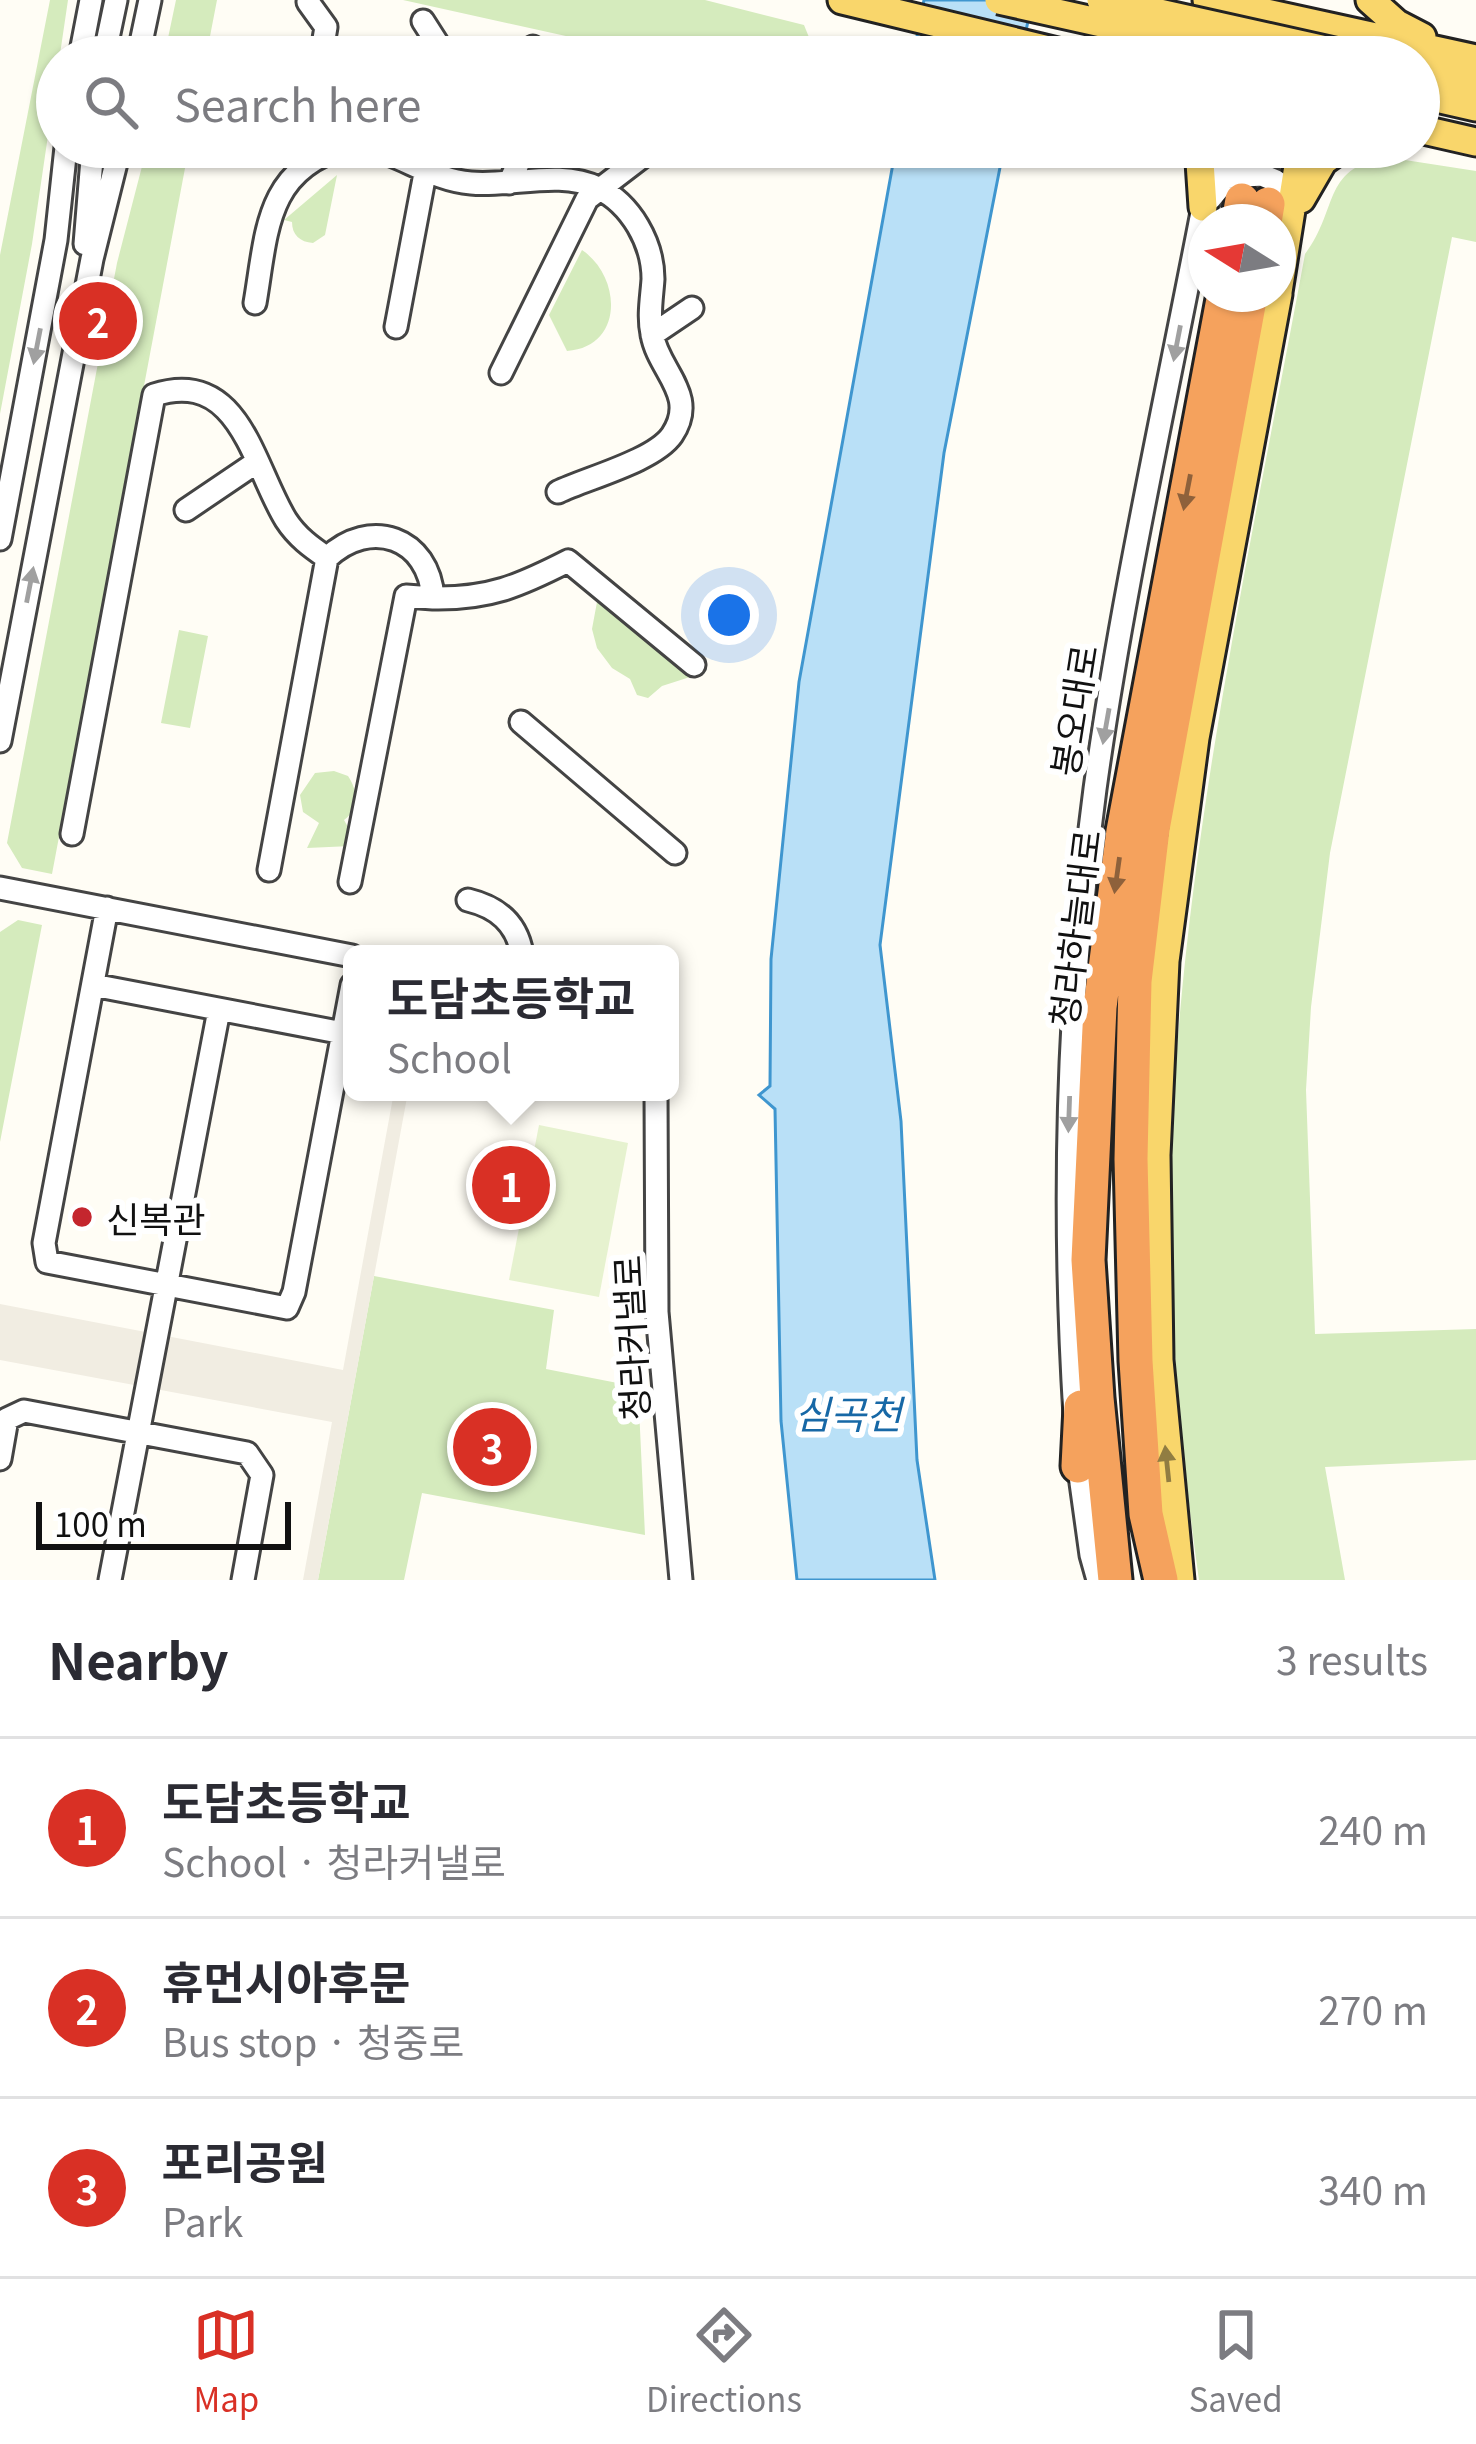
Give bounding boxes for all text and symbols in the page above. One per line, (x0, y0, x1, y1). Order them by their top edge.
search box (36, 36, 1440, 168)
icon: search (78, 69, 144, 135)
text: Search here (174, 70, 421, 135)
north arrow (1188, 204, 1296, 312)
pin: 2 (59, 276, 137, 366)
one-way arrow (1167, 325, 1186, 362)
one-way arrow (27, 327, 45, 365)
one-way arrow (1177, 473, 1196, 511)
one-way arrow (21, 565, 40, 603)
your location (699, 585, 759, 645)
street label: 봉오대로 (1036, 641, 1108, 779)
one-way arrow (1096, 708, 1114, 746)
street label: 청라하늘대로 (1035, 826, 1111, 1030)
one-way arrow (1108, 857, 1127, 894)
popup (343, 945, 679, 1101)
text: 도담초등학교 (387, 963, 635, 1028)
text: School (387, 1028, 512, 1084)
one-way arrow (1059, 1096, 1078, 1134)
pin: 1 (472, 1140, 550, 1230)
place label: 신복관 (106, 1191, 205, 1243)
marker: 신복관 (69, 1204, 95, 1230)
street label: 청라커낼로 (599, 1254, 659, 1422)
water label: 심곡천 (794, 1384, 906, 1440)
pin: 3 (453, 1402, 531, 1492)
one-way arrow (1157, 1445, 1176, 1482)
scale bar (36, 1496, 291, 1549)
text: 100 m (54, 1499, 147, 1547)
text: Nearby (48, 1621, 229, 1695)
text: 3 results (1276, 1630, 1428, 1686)
text: 도담초등학교 (162, 1767, 410, 1832)
text: 1 (75, 1800, 99, 1856)
text: 240 m (1318, 1800, 1428, 1856)
text: School · 청라커낼로 (162, 1832, 506, 1888)
text: 휴먼시아후문 (162, 1947, 410, 2012)
text: 2 (75, 1980, 99, 2036)
text: 270 m (1318, 1980, 1428, 2036)
text: Bus stop · 청중로 (162, 2012, 464, 2068)
text: 포리공원 (162, 2127, 328, 2192)
text: 3 (75, 2160, 99, 2216)
text: 340 m (1318, 2160, 1428, 2216)
text: Park (162, 2192, 243, 2248)
tab: Map (193, 2302, 259, 2422)
tab: Directions (646, 2302, 802, 2422)
tab: Saved (1189, 2302, 1283, 2422)

